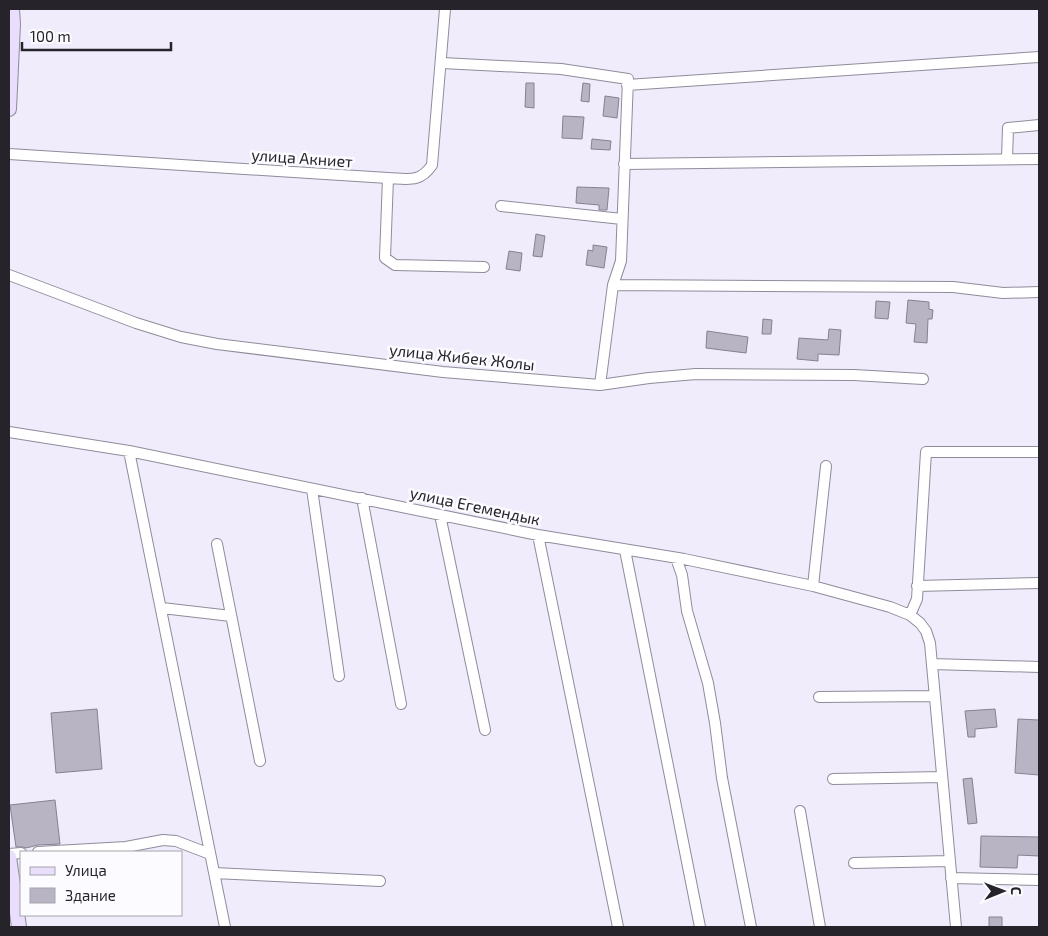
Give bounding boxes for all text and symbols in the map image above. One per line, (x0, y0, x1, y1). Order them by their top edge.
scale bar (22, 20, 171, 52)
text: 100 m (30, 27, 71, 45)
street label: улица Акниет (251, 144, 354, 172)
street label: улица Жибек Жолы (388, 339, 536, 375)
street label: улица Егемендык (408, 482, 542, 530)
legend (20, 851, 182, 916)
text: Улица (65, 861, 107, 879)
north arrow (978, 866, 1028, 916)
text: Здание (65, 886, 116, 904)
text: С (1008, 886, 1025, 895)

